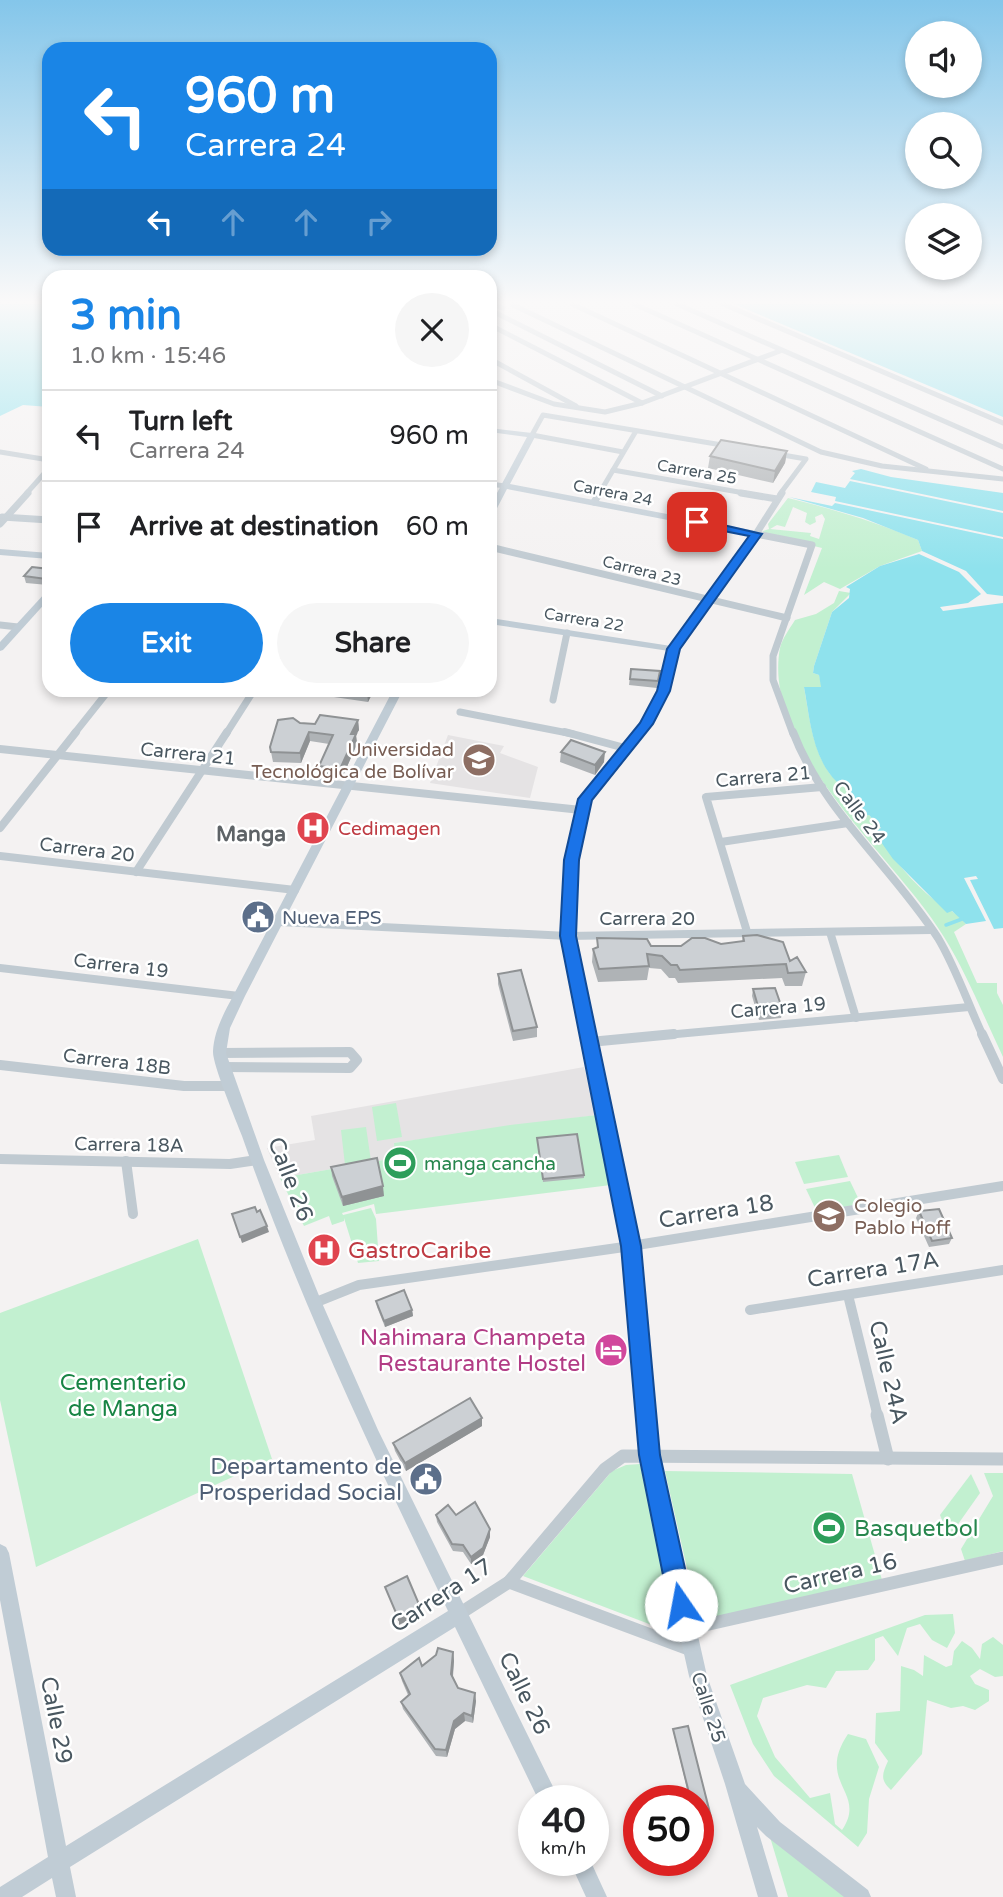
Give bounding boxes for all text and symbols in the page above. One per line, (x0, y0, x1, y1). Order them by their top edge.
map controls (905, 21, 982, 280)
button: sound (905, 21, 982, 98)
text: 960 m (185, 67, 335, 126)
icon: left (70, 70, 161, 161)
button: search (905, 112, 982, 189)
text: Carrera 24 (185, 127, 346, 165)
icon: left (141, 203, 179, 241)
icon: ahead (214, 203, 252, 241)
icon: ahead (287, 203, 325, 241)
icon: right (360, 203, 398, 241)
button: layers (905, 203, 982, 280)
text: 3 min (70, 290, 182, 341)
button: close (395, 293, 469, 367)
text: 1.0 km · 15:46 (70, 342, 226, 370)
text: Turn left (129, 406, 232, 437)
icon: left (70, 417, 108, 455)
text: 960 m (389, 420, 469, 451)
text: Carrera 24 (129, 437, 245, 465)
street label: Carrera 25 (655, 455, 738, 489)
street label: Carrera 24 (571, 475, 654, 510)
pin (667, 492, 727, 552)
icon: arrive (678, 503, 716, 541)
icon: arrive (70, 508, 108, 546)
text: Arrive at destination (129, 511, 379, 542)
text: 60 m (406, 511, 469, 542)
street label: Carrera 23 (600, 552, 683, 590)
button: Exit (70, 603, 263, 683)
button: Share (277, 603, 469, 683)
street label: Carrera 22 (542, 604, 625, 636)
street label: Carrera 21 (139, 738, 237, 770)
place label: Universidad Tecnológica de Bolívar (251, 739, 455, 783)
school or university icon: Universidad Tecnológica de Bolívar (460, 741, 498, 779)
street label: Carrera 21 (714, 762, 812, 792)
street label: Calle 24 (828, 777, 890, 848)
hospital icon: Cedimagen (294, 809, 332, 847)
place label: Cedimagen (338, 818, 441, 840)
district label: Manga (216, 822, 286, 847)
street label: Carrera 20 (38, 833, 136, 867)
public building icon: Nueva EPS (239, 898, 277, 936)
place label: Nueva EPS (282, 907, 381, 929)
street label: Carrera 20 (599, 908, 695, 930)
street label: Carrera 19 (72, 949, 170, 983)
street label: Carrera 19 (729, 993, 827, 1023)
street label: Carrera 18B (62, 1044, 172, 1080)
street label: Carrera 18A (74, 1133, 184, 1157)
street label: Calle 26 (261, 1133, 319, 1226)
sports icon: manga cancha (381, 1144, 419, 1182)
place label: manga cancha (424, 1153, 556, 1175)
street label: Carrera 18 (657, 1189, 776, 1235)
place label: Colegio Pablo Hoff (854, 1195, 951, 1239)
school or university icon: Colegio Pablo Hoff (810, 1197, 848, 1235)
hospital icon: GastroCaribe (305, 1231, 343, 1269)
place label: GastroCaribe (348, 1237, 491, 1265)
street label: Carrera 17A (805, 1246, 941, 1294)
street label: Calle 24A (863, 1318, 914, 1427)
place label: Nahimara Champeta Restaurante Hostel (360, 1324, 586, 1378)
hotel icon: Nahimara Champeta Restaurante Hostel (592, 1331, 630, 1369)
park label: Cementerio de Manga (60, 1369, 186, 1423)
place label: Departamento de Prosperidad Social (198, 1453, 402, 1507)
public building icon: Departamento de Prosperidad Social (407, 1460, 445, 1498)
sports icon: Basquetbol (810, 1509, 848, 1547)
place label: Basquetbol (854, 1515, 978, 1543)
street label: Carrera 16 (781, 1547, 900, 1601)
street label: Carrera 17 (385, 1553, 498, 1639)
position arrow (644, 1568, 718, 1642)
street label: Calle 26 (492, 1648, 556, 1739)
street label: Calle 25 (686, 1669, 730, 1745)
street label: Calle 29 (34, 1674, 78, 1766)
speed limit sign: 50 (623, 1785, 714, 1876)
text: 40 (542, 1800, 585, 1842)
text: km/h (541, 1837, 586, 1859)

